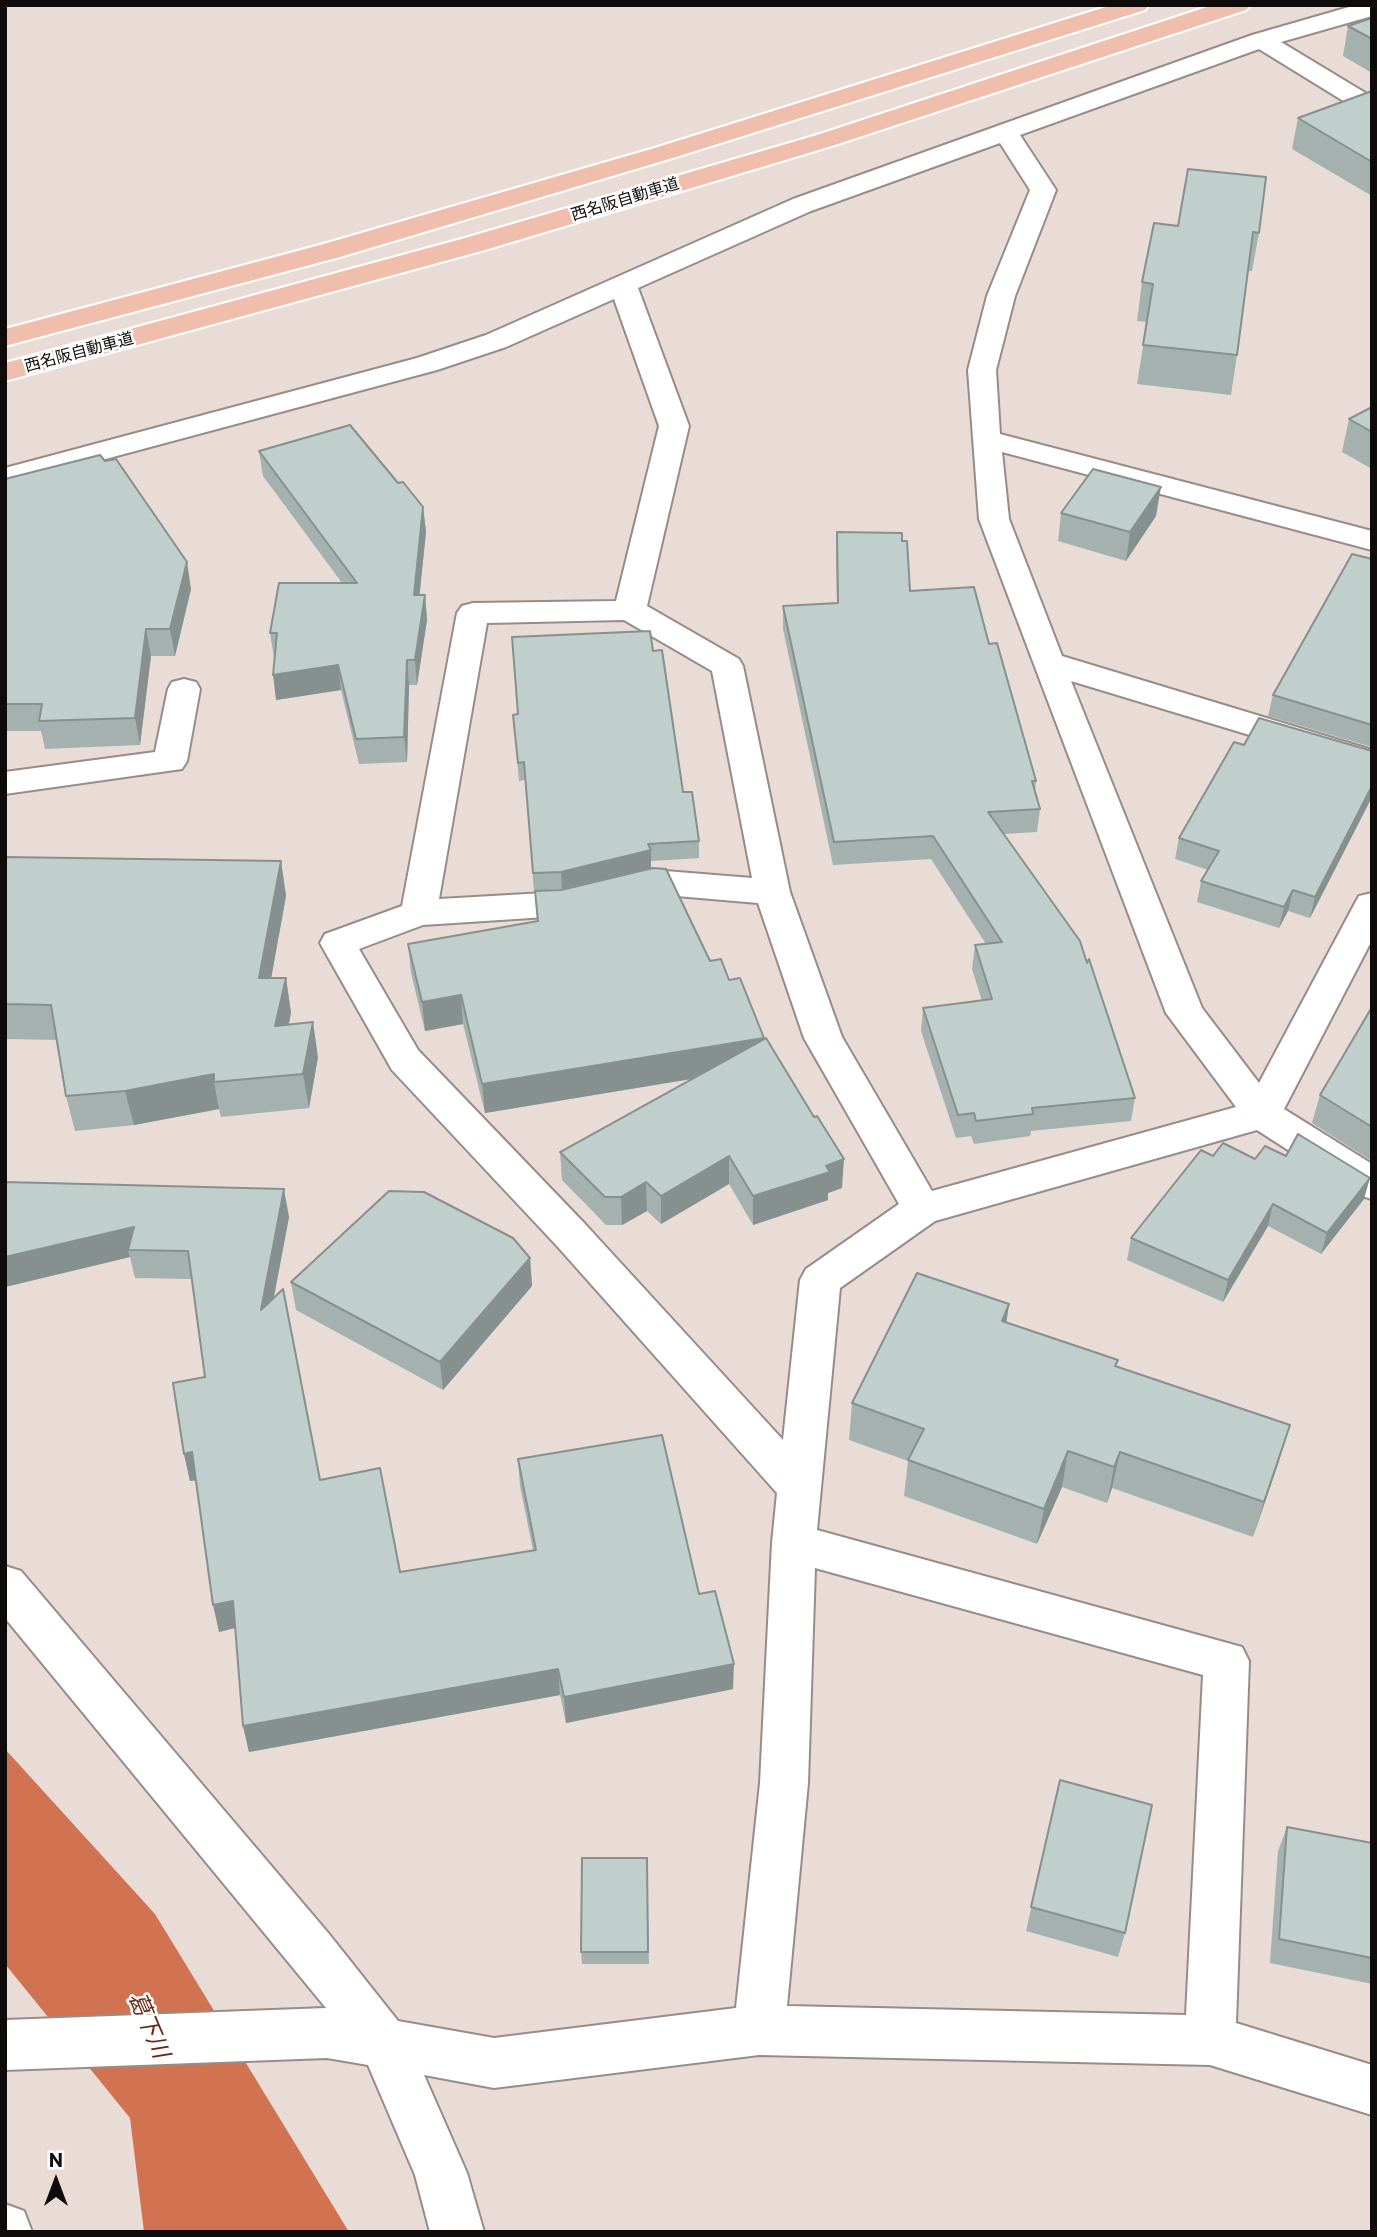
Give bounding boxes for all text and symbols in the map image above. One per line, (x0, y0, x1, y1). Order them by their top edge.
street label: 西名阪自動車道 (569, 173, 681, 225)
street label: 西名阪自動車道 (22, 328, 136, 376)
water label: 葛下川 (123, 1988, 175, 2062)
north arrow (21, 2146, 91, 2216)
text: N (49, 2148, 63, 2171)

